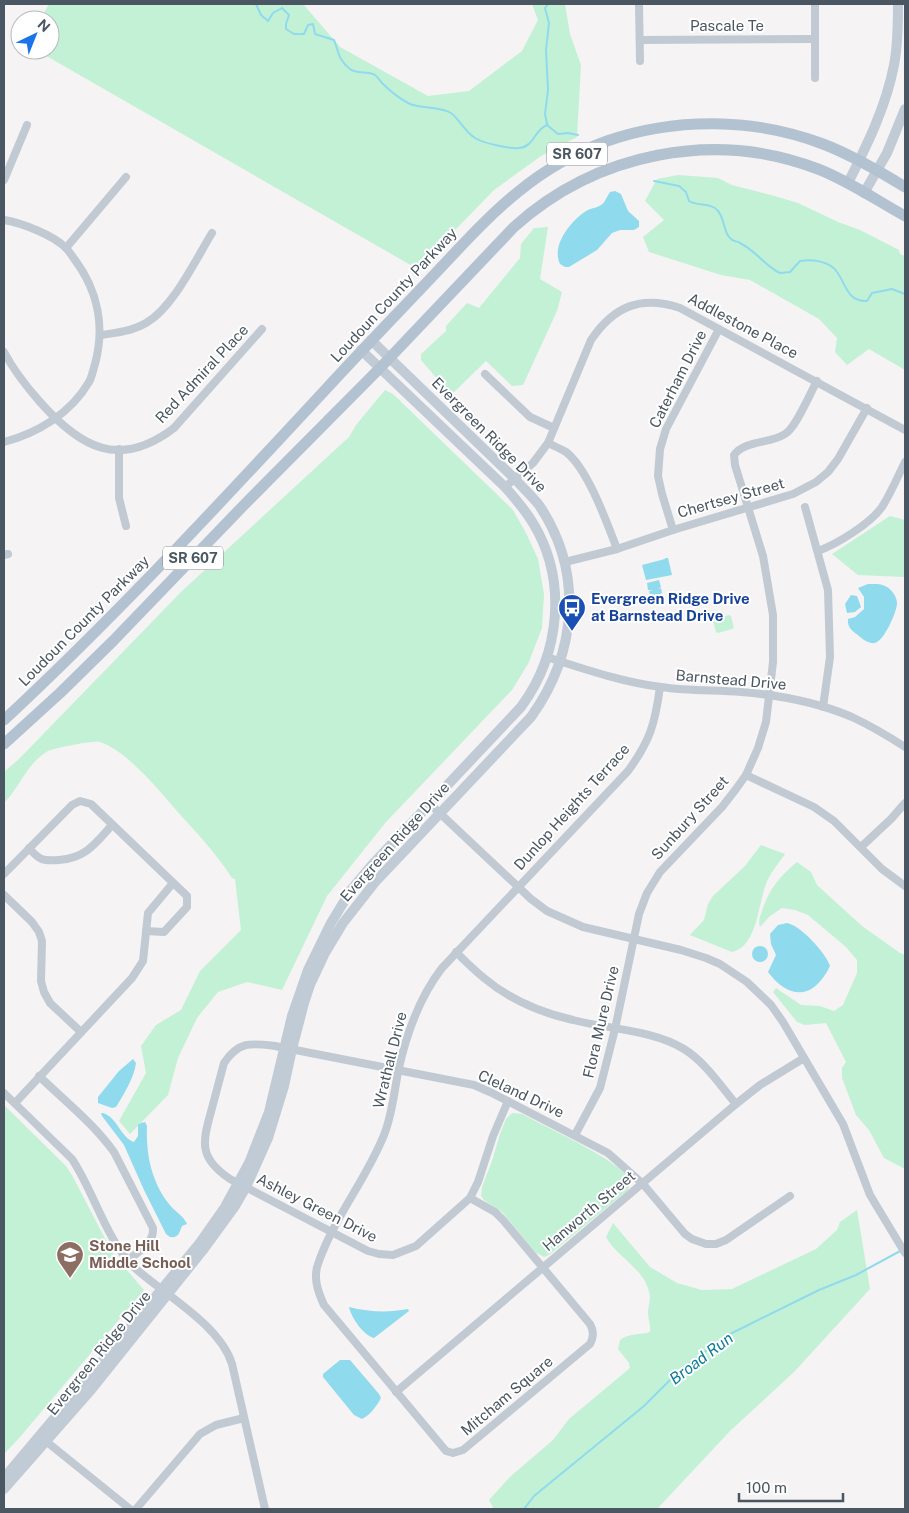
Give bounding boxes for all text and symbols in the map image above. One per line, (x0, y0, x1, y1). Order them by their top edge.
north arrow (10, 10, 60, 60)
text: N (34, 16, 53, 35)
street label: Pascale Te (690, 17, 764, 34)
road number: SR 607 (547, 142, 607, 166)
street label: Loudoun County Parkway (327, 224, 460, 365)
street label: Addlestone Place (685, 289, 801, 362)
street label: Red Admiral Place (152, 321, 252, 426)
street label: Caterham Drive (646, 327, 710, 431)
street label: Evergreen Ridge Drive (429, 374, 550, 495)
street label: Chertsey Street (675, 474, 786, 521)
road number: SR 607 (163, 546, 223, 570)
street label: Loudoun County Parkway (15, 552, 152, 689)
place label: Evergreen Ridge Drive at Barnstead Drive (591, 590, 750, 624)
bus stop icon: Evergreen Ridge Drive at Barnstead Drive (557, 593, 587, 632)
street label: Barnstead Drive (675, 666, 787, 693)
street label: Dunlop Heights Terrace (510, 740, 633, 873)
street label: Sunbury Street (648, 772, 732, 863)
street label: Evergreen Ridge Drive (337, 778, 453, 905)
street label: Flora Mure Drive (579, 964, 622, 1080)
street label: Wrathall Drive (369, 1010, 410, 1110)
street label: Cleland Drive (476, 1066, 567, 1121)
street label: Hanworth Street (539, 1167, 639, 1254)
street label: Ashley Green Drive (254, 1170, 380, 1245)
place label: Stone Hill Middle School (89, 1237, 191, 1271)
school or university icon: Stone Hill Middle School (55, 1240, 85, 1279)
street label: Evergreen Ridge Drive (43, 1287, 154, 1418)
water label: Broad Run (666, 1328, 737, 1388)
street label: Mitcham Square (457, 1352, 556, 1439)
scale bar (739, 1470, 843, 1502)
text: 100 m (746, 1479, 787, 1496)

